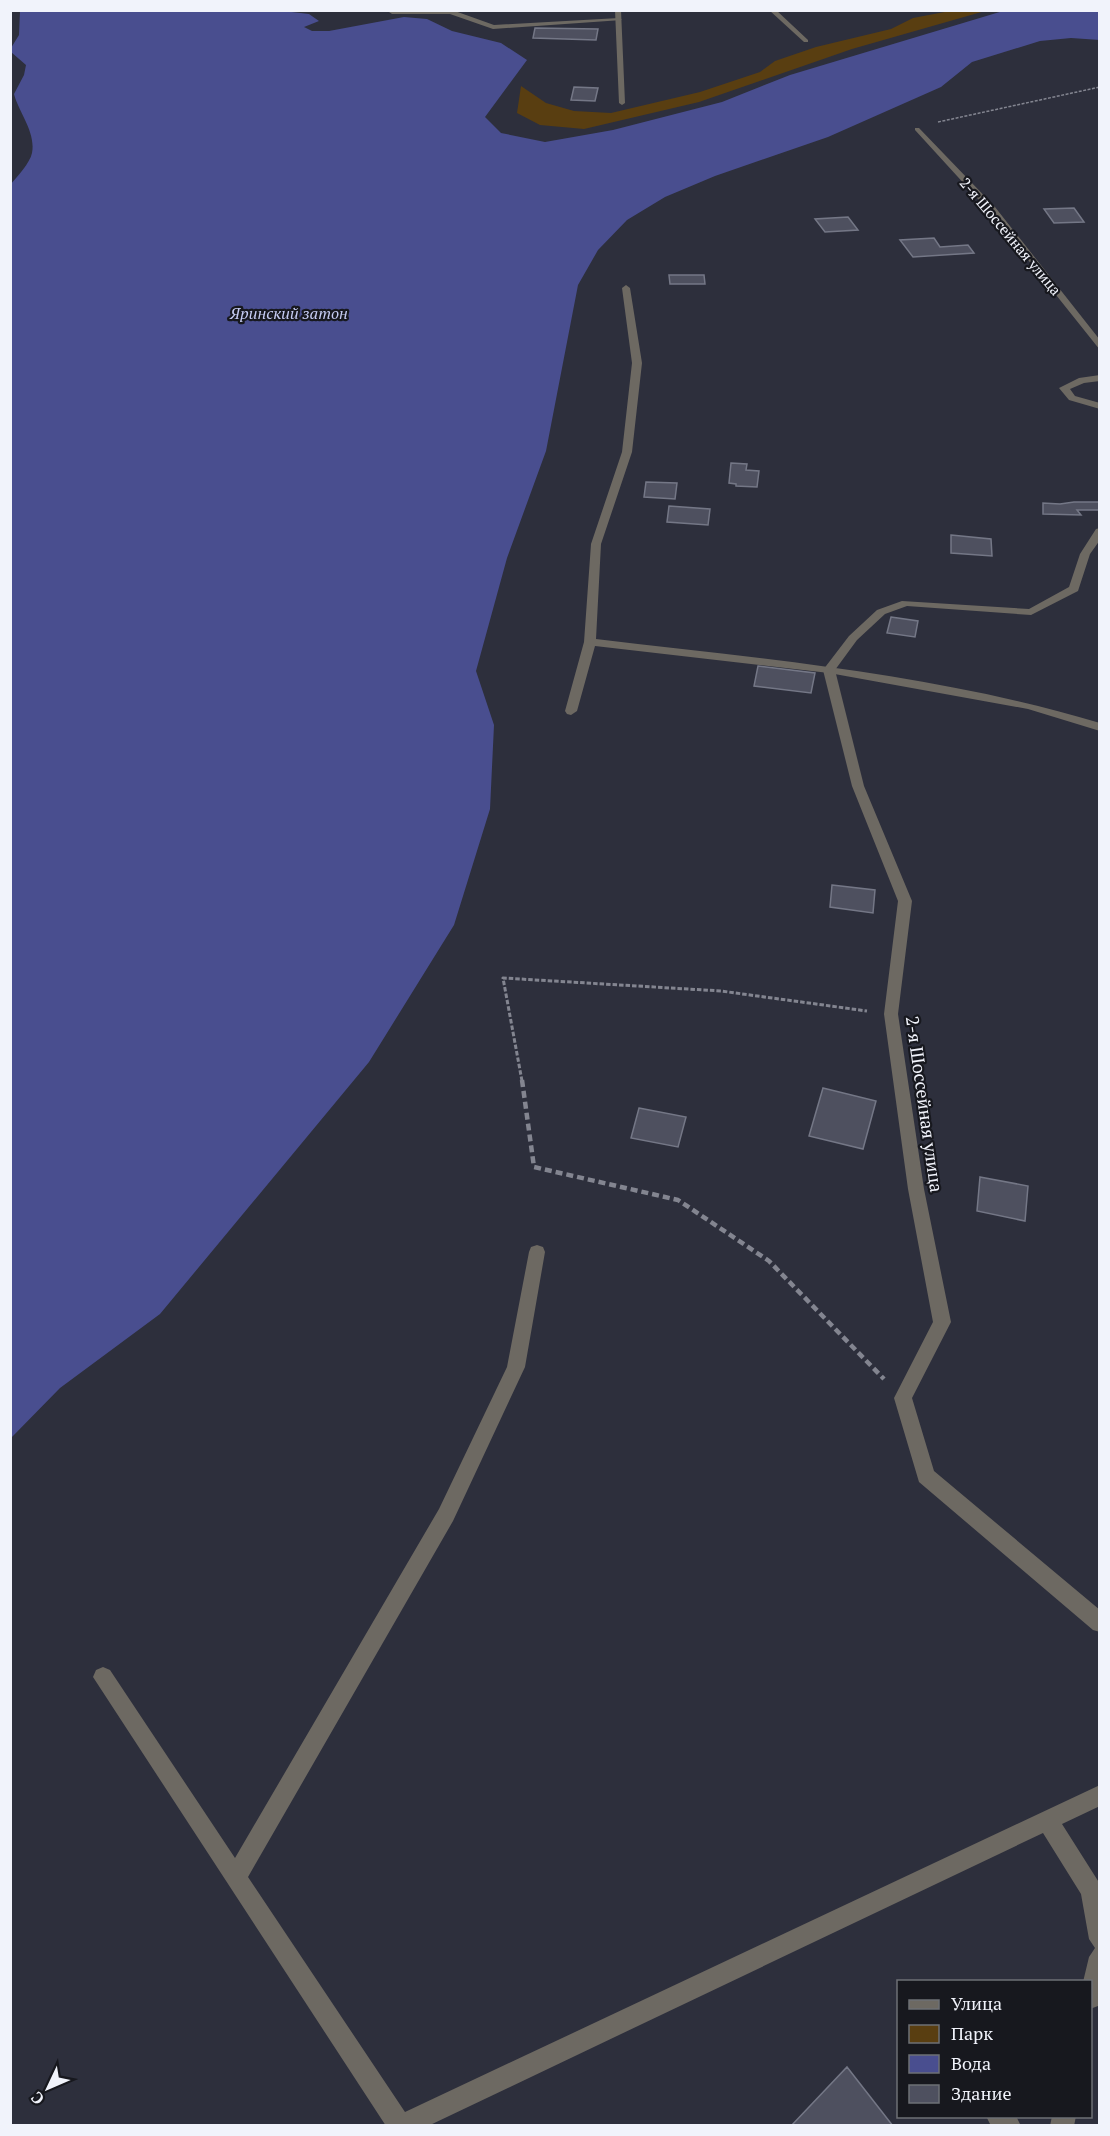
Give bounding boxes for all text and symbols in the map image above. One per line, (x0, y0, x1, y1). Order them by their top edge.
street label: 2-я Шоссейная улица (956, 173, 1067, 299)
water label: Яринский затон (229, 302, 348, 324)
street label: 2-я Шоссейная улица (901, 1014, 949, 1194)
legend (897, 1980, 1092, 2118)
text: Улица (951, 1991, 1002, 2015)
text: Парк (951, 2021, 993, 2045)
text: Вода (951, 2051, 991, 2075)
north arrow (18, 2058, 78, 2118)
text: Здание (951, 2081, 1011, 2105)
text: С (26, 2087, 49, 2110)

